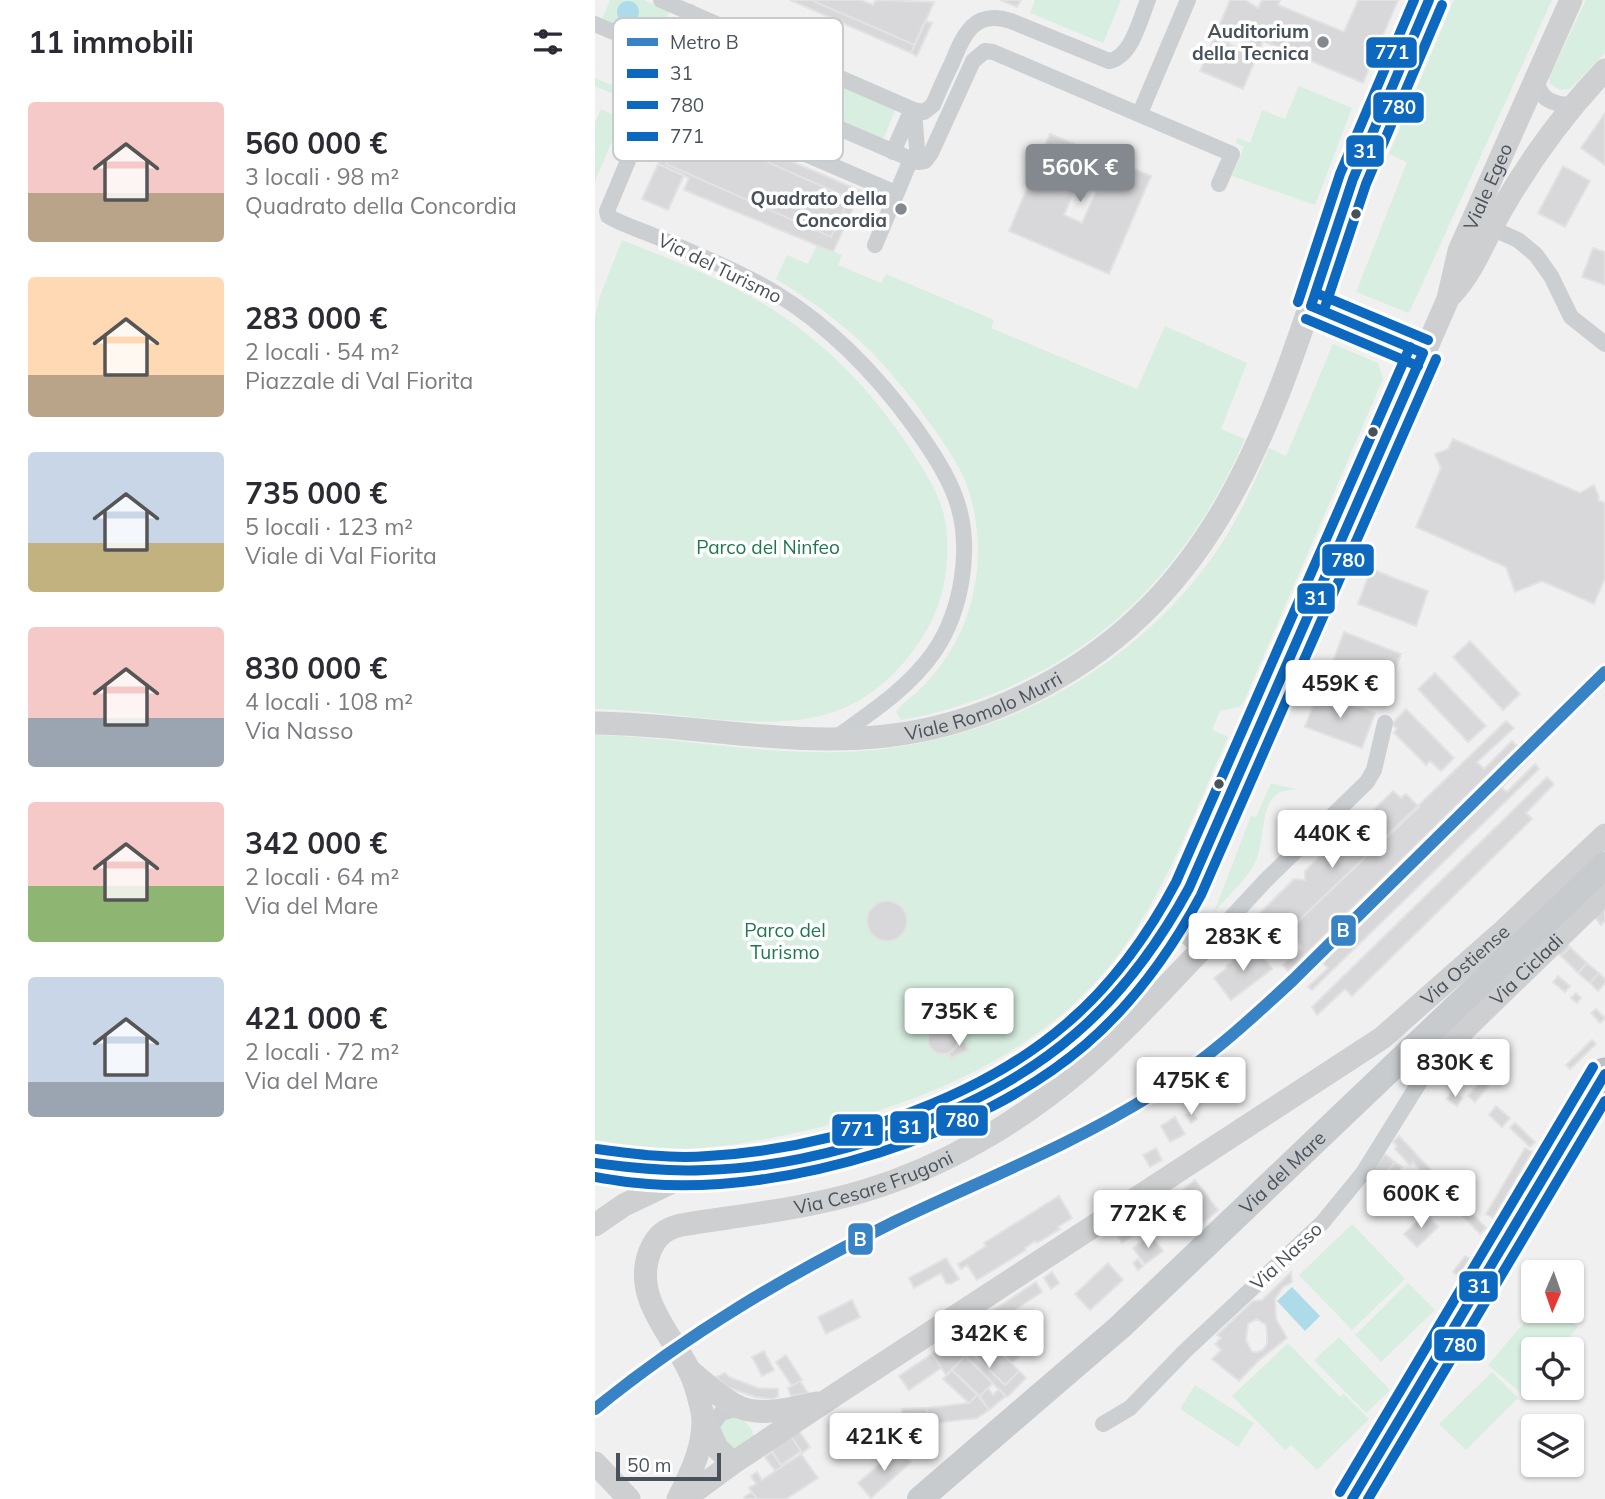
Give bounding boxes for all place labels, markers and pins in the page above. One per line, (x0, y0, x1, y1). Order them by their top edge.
place label: Auditorium della Tecnica (1192, 19, 1309, 65)
marker: Auditorium della Tecnica (1315, 34, 1331, 50)
pin: 560K € (1023, 144, 1137, 204)
place label: Quadrato della Concordia (751, 186, 887, 232)
marker: Quadrato della Concordia (893, 201, 909, 217)
unlabelled marker (1349, 207, 1363, 221)
unlabelled marker (1366, 425, 1380, 439)
pin: 459K € (1283, 660, 1397, 720)
unlabelled marker (1212, 777, 1226, 791)
pin: 440K € (1275, 810, 1389, 870)
pin: 283K € (1186, 914, 1300, 973)
pin: 735K € (902, 988, 1016, 1048)
pin: 830K € (1398, 1040, 1512, 1099)
pin: 475K € (1134, 1058, 1248, 1117)
pin: 600K € (1364, 1170, 1478, 1230)
pin: 772K € (1091, 1190, 1205, 1250)
pin: 342K € (932, 1310, 1046, 1370)
pin: 421K € (827, 1414, 941, 1473)

